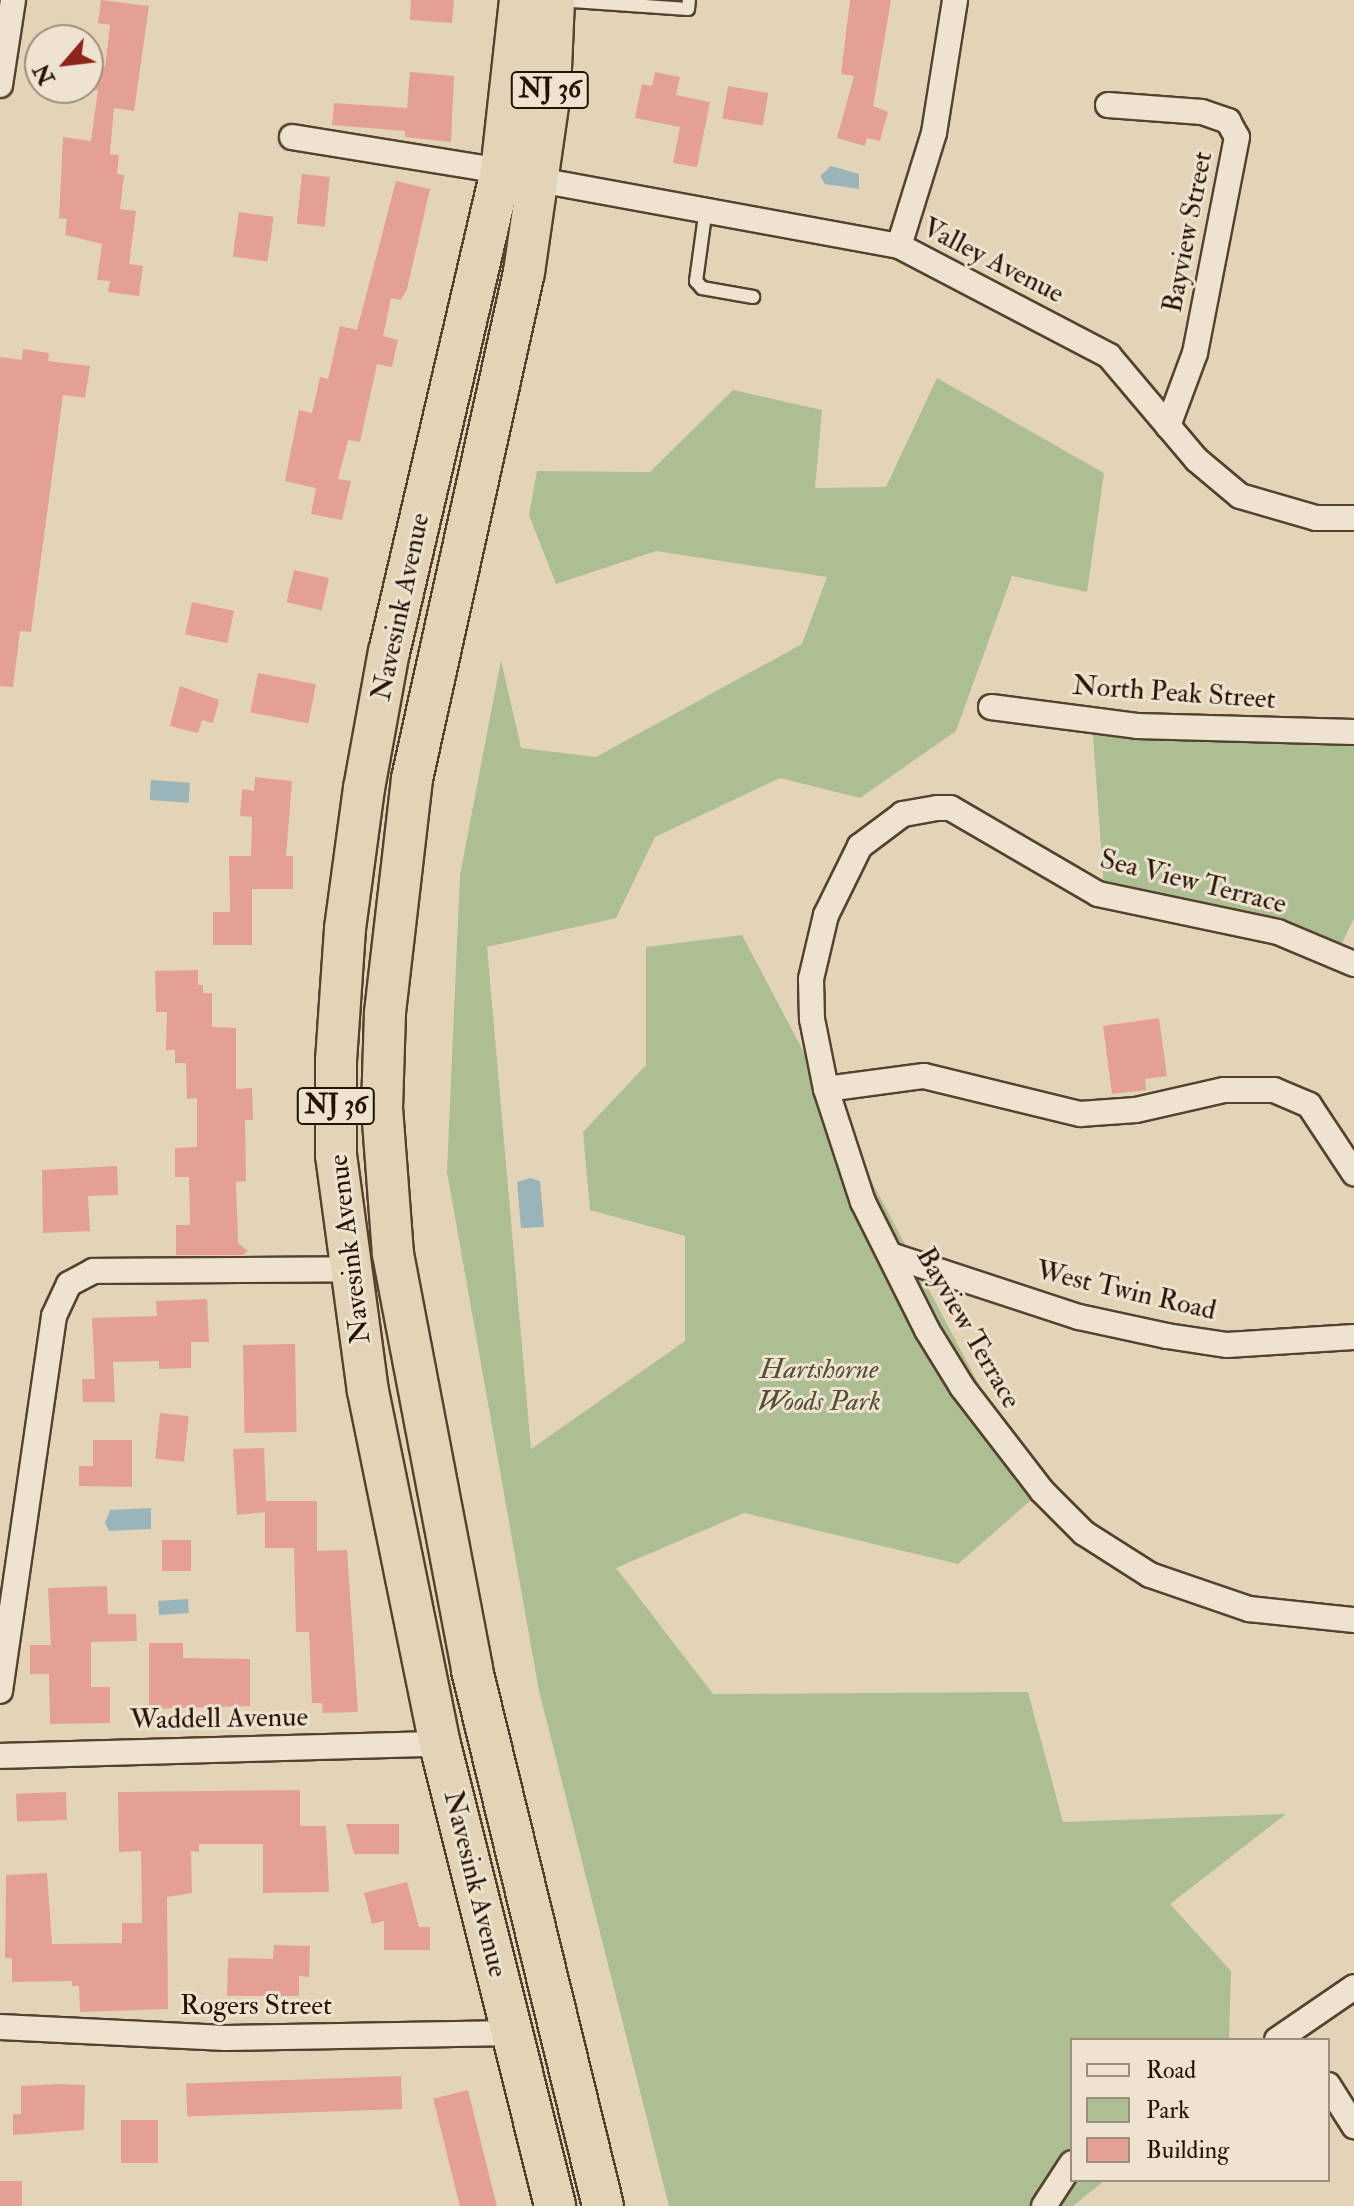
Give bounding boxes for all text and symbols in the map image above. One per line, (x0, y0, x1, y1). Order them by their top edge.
north arrow (24, 24, 104, 104)
text: N (28, 59, 62, 90)
road number: NJ 36 (510, 68, 590, 112)
street label: Bayview Street (1156, 148, 1220, 316)
street label: Valley Avenue (917, 211, 1069, 311)
street label: Navesink Avenue (365, 510, 437, 704)
street label: North Peak Street (1071, 669, 1277, 717)
street label: Sea View Terrace (1096, 843, 1290, 921)
road number: NJ 36 (296, 1084, 376, 1128)
street label: Navesink Avenue (322, 1152, 378, 1346)
street label: Bayview Terrace (908, 1241, 1028, 1415)
street label: West Twin Road (1033, 1254, 1219, 1328)
park label: Hartshorne Woods Park (757, 1353, 881, 1419)
street label: Waddell Avenue (130, 1701, 308, 1737)
street label: Navesink Avenue (436, 1787, 514, 1981)
street label: Rogers Street (180, 1989, 332, 2023)
legend (1070, 2038, 1330, 2182)
text: Road (1146, 2055, 1196, 2086)
text: Park (1146, 2095, 1190, 2126)
text: Building (1146, 2135, 1229, 2166)

